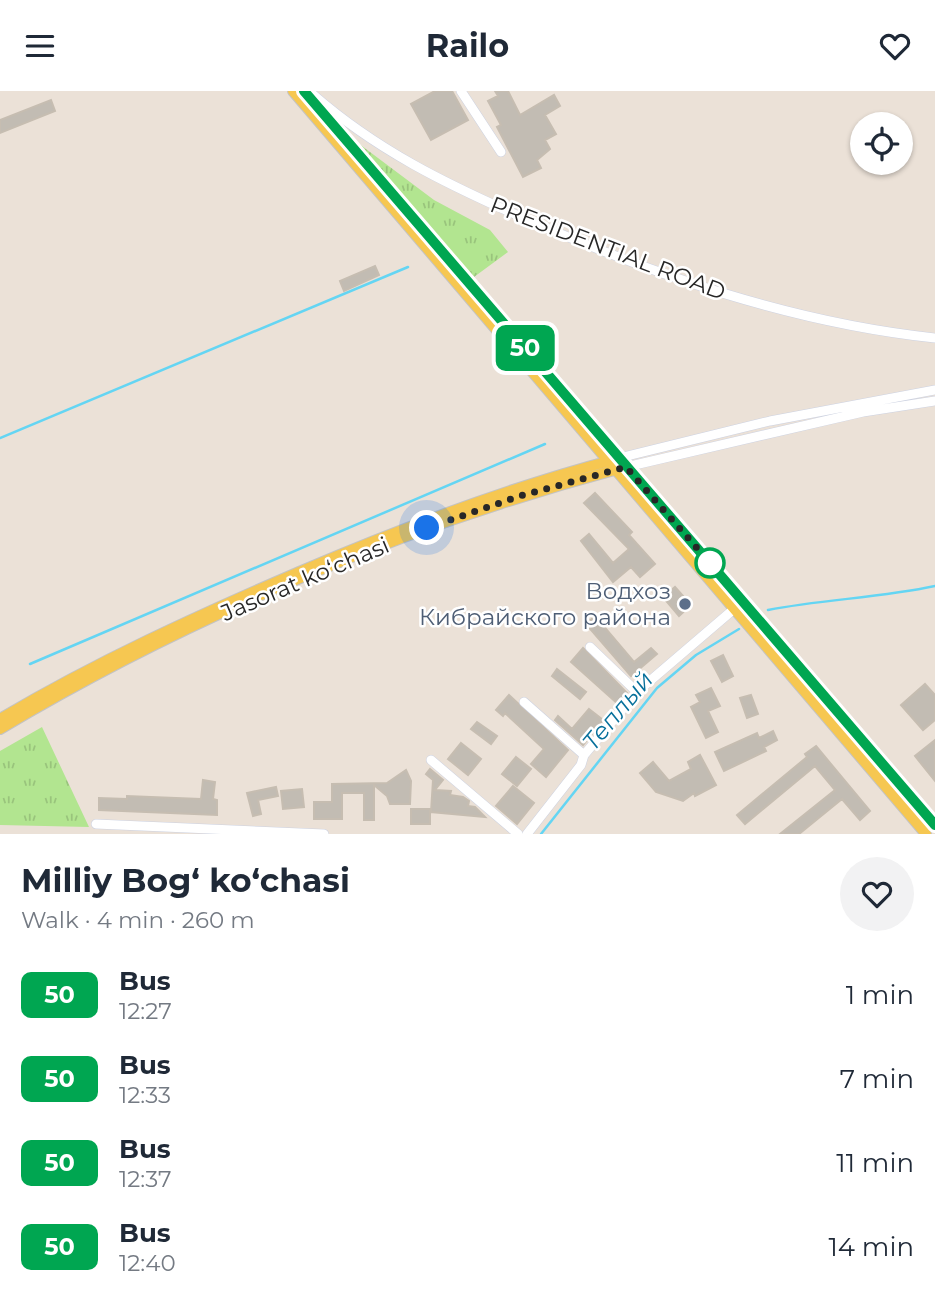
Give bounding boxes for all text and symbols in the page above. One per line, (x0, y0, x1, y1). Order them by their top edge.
text: Railo (426, 26, 509, 65)
icon: menu (21, 27, 59, 65)
icon: heart (876, 27, 914, 65)
map controls (850, 112, 913, 175)
button: locate (850, 112, 913, 175)
street label: PRESIDENTIAL ROAD (486, 190, 730, 306)
line badge: 50 (494, 325, 556, 371)
text: 50 (510, 333, 540, 362)
your location (409, 510, 444, 545)
street label: Jasorat koʻchasi (216, 531, 393, 627)
unlabelled marker (695, 548, 725, 578)
place label: Водхоз Кибрайского района (419, 577, 671, 631)
marker: Водхоз Кибрайского района (677, 596, 693, 612)
water label: Теплый (576, 665, 659, 756)
button: heart (840, 857, 914, 931)
text: Milliy Bogʻ koʻchasi (21, 860, 350, 900)
text: Walk · 4 min · 260 m (21, 906, 255, 934)
text: Bus (119, 965, 171, 997)
text: 1 min (846, 979, 914, 1011)
text: 50 (44, 980, 75, 1009)
text: 12:27 (119, 997, 172, 1025)
text: Bus (119, 1049, 171, 1081)
text: 7 min (840, 1063, 914, 1095)
text: 50 (44, 1064, 75, 1093)
text: 12:33 (119, 1081, 171, 1109)
text: Bus (119, 1133, 171, 1165)
text: 11 min (836, 1147, 914, 1179)
text: 50 (44, 1148, 75, 1177)
text: 12:37 (119, 1165, 171, 1193)
text: Bus (119, 1217, 171, 1249)
text: 14 min (828, 1231, 914, 1263)
text: 50 (44, 1232, 75, 1261)
text: 12:40 (119, 1249, 176, 1277)

